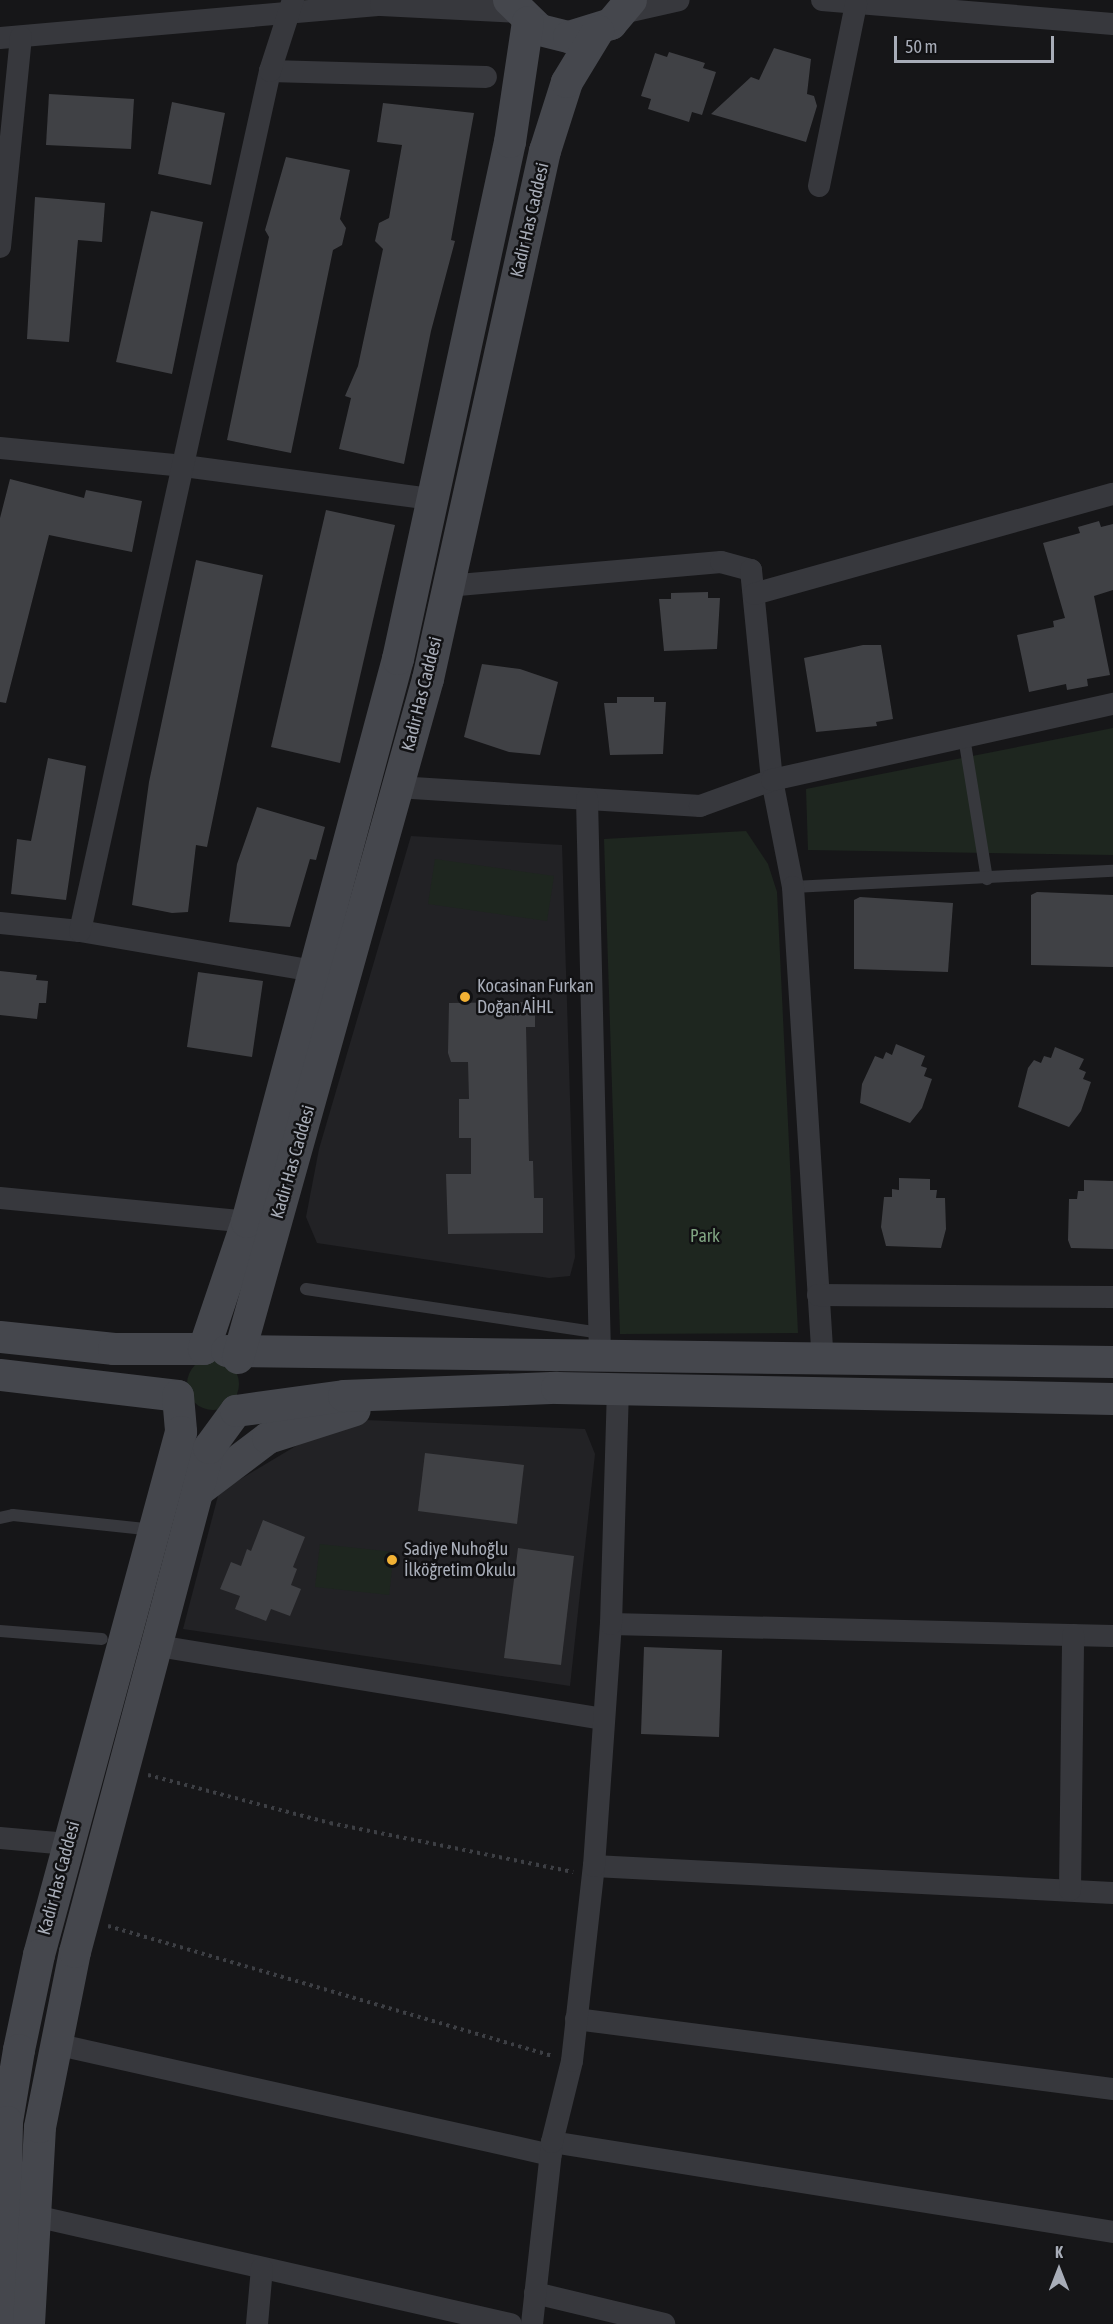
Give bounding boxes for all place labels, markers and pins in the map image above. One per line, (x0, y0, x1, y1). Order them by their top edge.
place label: Kocasinan Furkan Doğan AİHL (477, 976, 594, 1018)
marker: Kocasinan Furkan Doğan AİHL (458, 990, 472, 1004)
place label: Sadiye Nuhoğlu İlköğretim Okulu (404, 1539, 516, 1582)
marker: Sadiye Nuhoğlu İlköğretim Okulu (385, 1553, 399, 1567)

